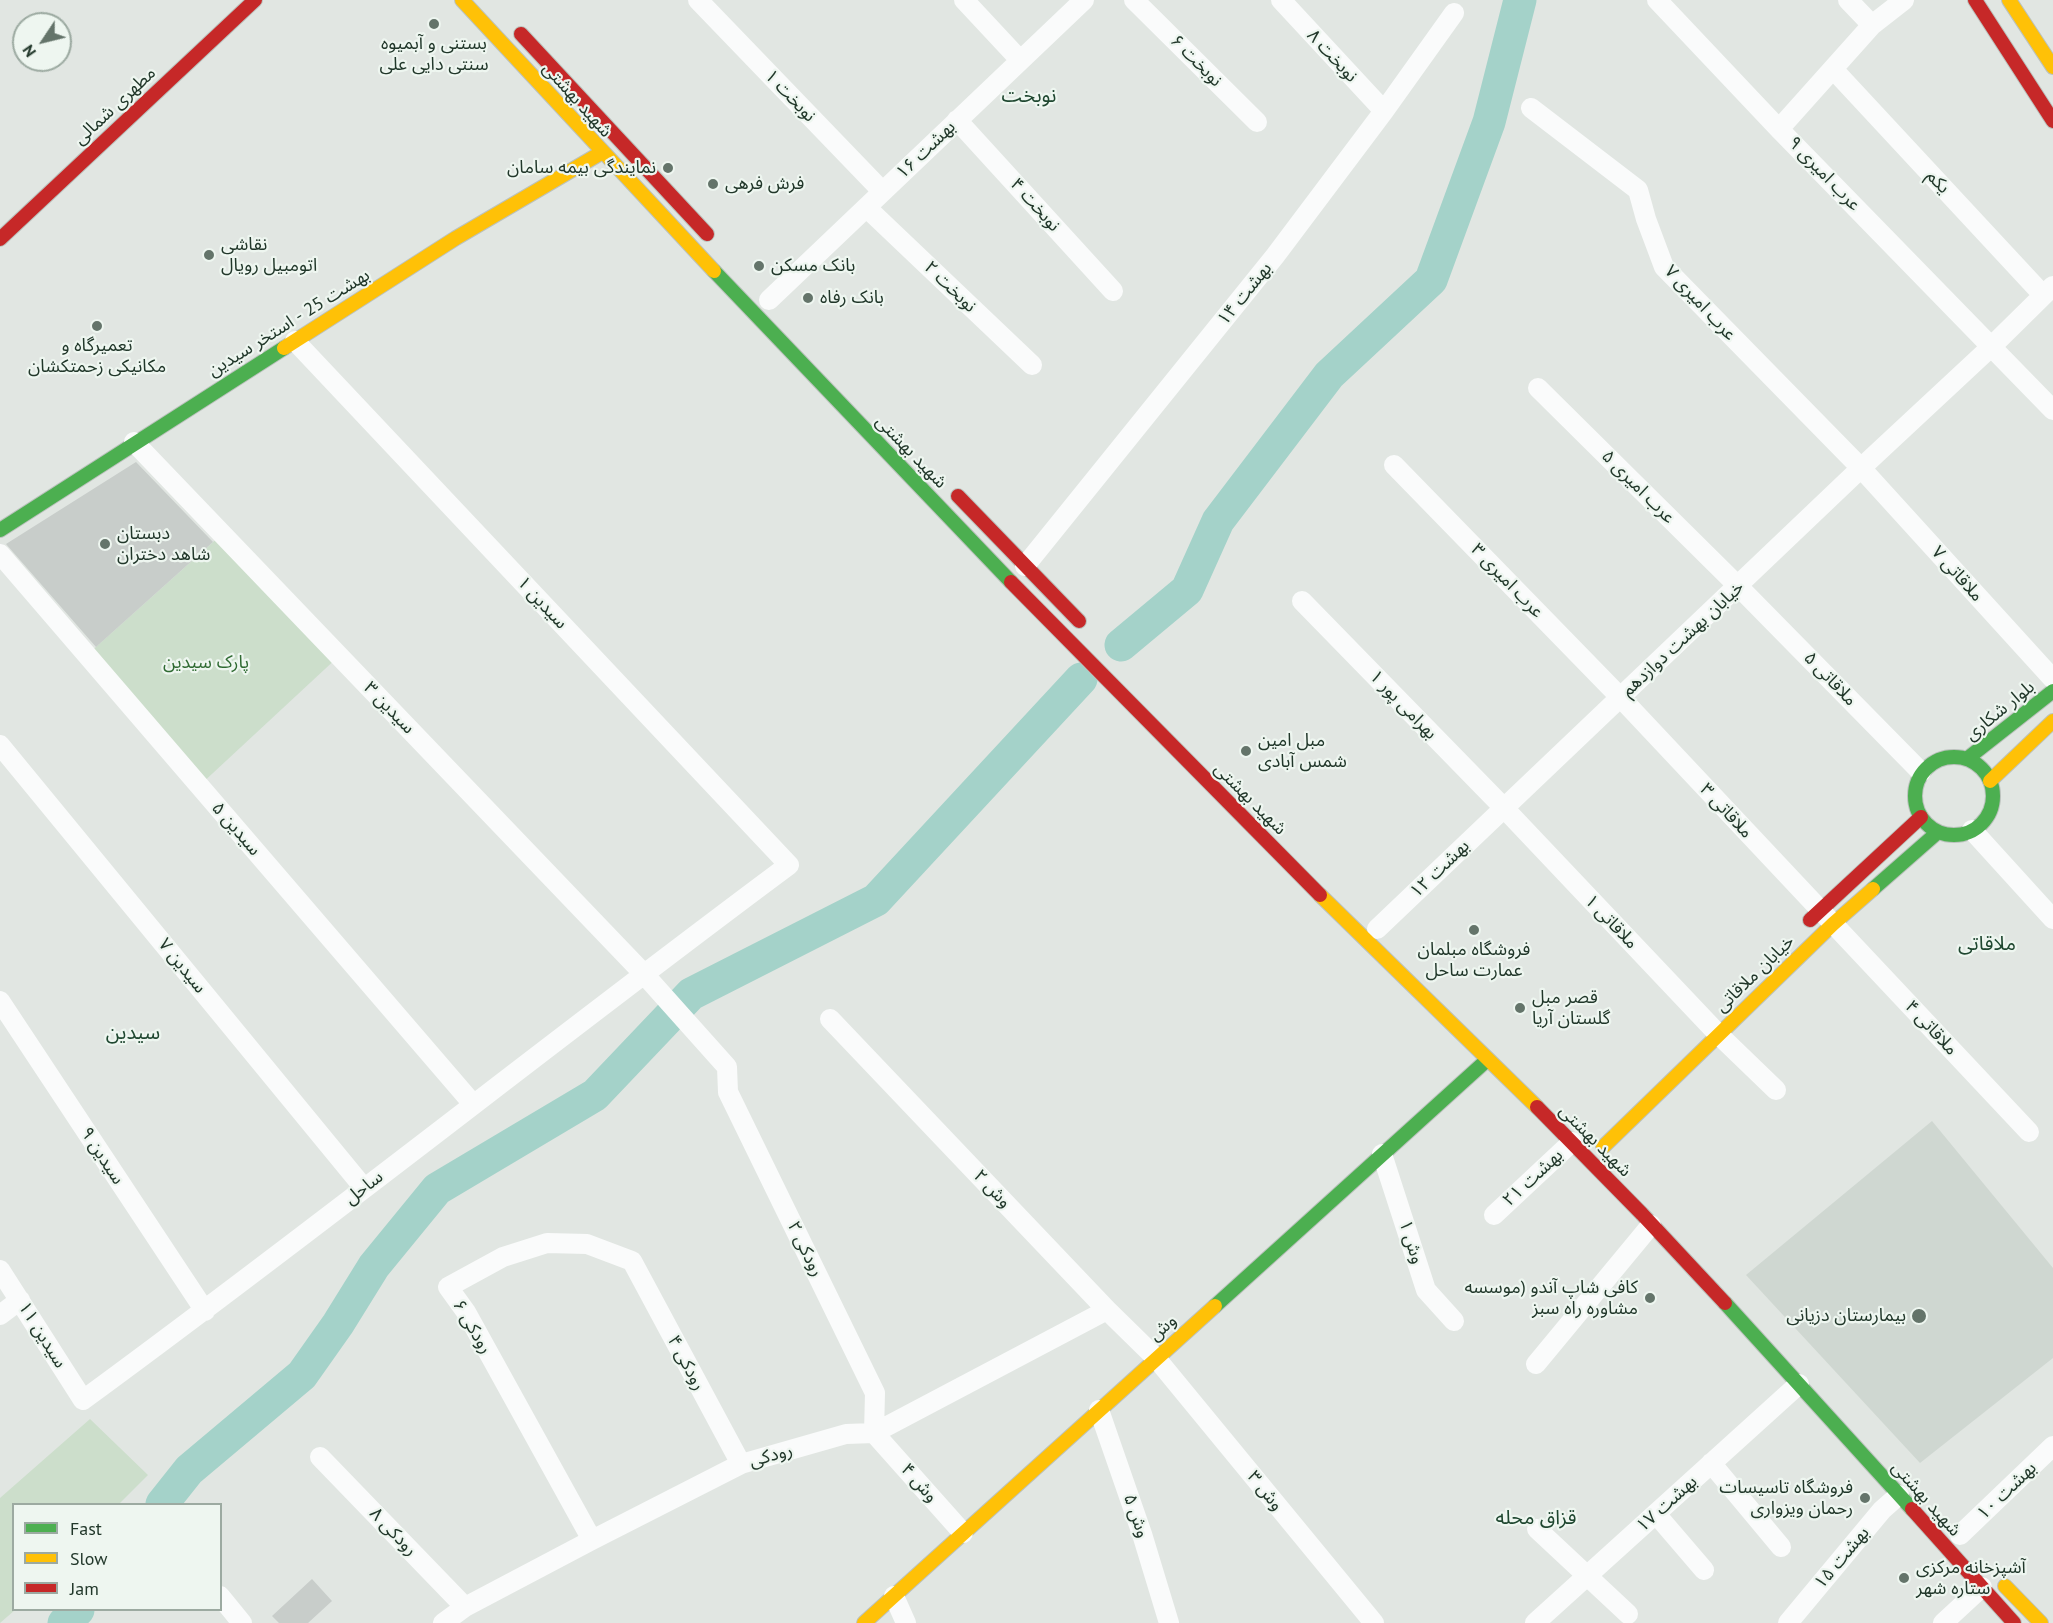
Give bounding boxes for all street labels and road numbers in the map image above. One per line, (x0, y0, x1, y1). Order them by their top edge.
street label: ۸ نوبخت (1302, 25, 1362, 87)
street label: نوبخت ۶ (1166, 31, 1226, 91)
street label: شهید بهشتی (538, 58, 616, 142)
street label: مطهری شمالی (69, 62, 161, 150)
street label: ۱ نوبخت (760, 65, 820, 127)
street label: ۱۶ بهشت (892, 116, 960, 184)
street label: ۹ عرب امیری (1783, 132, 1865, 216)
street label: یکم (1922, 166, 1954, 198)
street label: ۴ نوبخت (1005, 174, 1065, 236)
street label: ۲ نوبخت (919, 257, 981, 317)
street label: بهشت ۱۴ (1213, 258, 1277, 330)
street label: ۷ عرب امیری (1660, 261, 1740, 345)
street label: بهشت 25 - استخر سیدین (204, 264, 374, 382)
street label: شهید بهشتی (871, 411, 951, 493)
street label: ۵ عرب امیری (1597, 446, 1679, 528)
street label: ۳ عرب امیری (1466, 539, 1548, 623)
street label: ۷ ملاقاتی (1926, 542, 1988, 606)
street label: سیدین ۱ (512, 572, 572, 634)
street label: خیابان بهشت دوازدهم (1617, 577, 1749, 701)
street label: ملاقاتی ۵ (1799, 647, 1861, 711)
street label: ۱ بهرامی پور (1365, 666, 1441, 744)
street label: بلوار شکاری (1961, 676, 2039, 746)
street label: سیدین ۳ (359, 677, 419, 739)
street label: شهید بهشتی (1209, 758, 1291, 840)
street label: ملاقاتی ۳ (1695, 779, 1757, 843)
street label: سیدین ۵ (207, 798, 265, 860)
street label: ۱۲ بهشت (1406, 835, 1474, 903)
street label: ملاقاتی ۱ (1580, 890, 1642, 954)
street label: خیابان ملاقاتی (1711, 931, 1799, 1017)
street label: سیدین ۷ (153, 934, 211, 998)
street label: ملاقاتی ۴ (1900, 996, 1962, 1060)
street label: شهید بهشتی (1554, 1100, 1636, 1182)
street label: ۹ سیدین (76, 1123, 128, 1189)
street label: بهشت ۲۱ (1498, 1145, 1568, 1211)
street label: وش ۲ (969, 1165, 1015, 1213)
street label: ساحل (340, 1166, 388, 1210)
street label: وش ۱ (1394, 1217, 1428, 1267)
street label: رودکی ۲ (782, 1218, 828, 1280)
street label: رودکی ۶ (448, 1296, 496, 1358)
street label: ۱۱ سیدین (13, 1298, 71, 1372)
street label: وش (1145, 1310, 1181, 1346)
street label: رودکی ۴ (663, 1332, 709, 1394)
street label: رودکی (747, 1440, 795, 1472)
street label: شهید بهشتی (1887, 1457, 1965, 1541)
street label: بهشت ۱۰ (1973, 1457, 2041, 1525)
street label: وش ۴ (896, 1459, 942, 1507)
street label: وش ۳ (1242, 1467, 1288, 1515)
street label: بهشت ۱۷ (1632, 1471, 1702, 1537)
street label: وش ۵ (1118, 1491, 1154, 1541)
street label: رودکی ۸ (365, 1503, 421, 1561)
street label: بهشت ۱۵ (1810, 1523, 1874, 1593)

